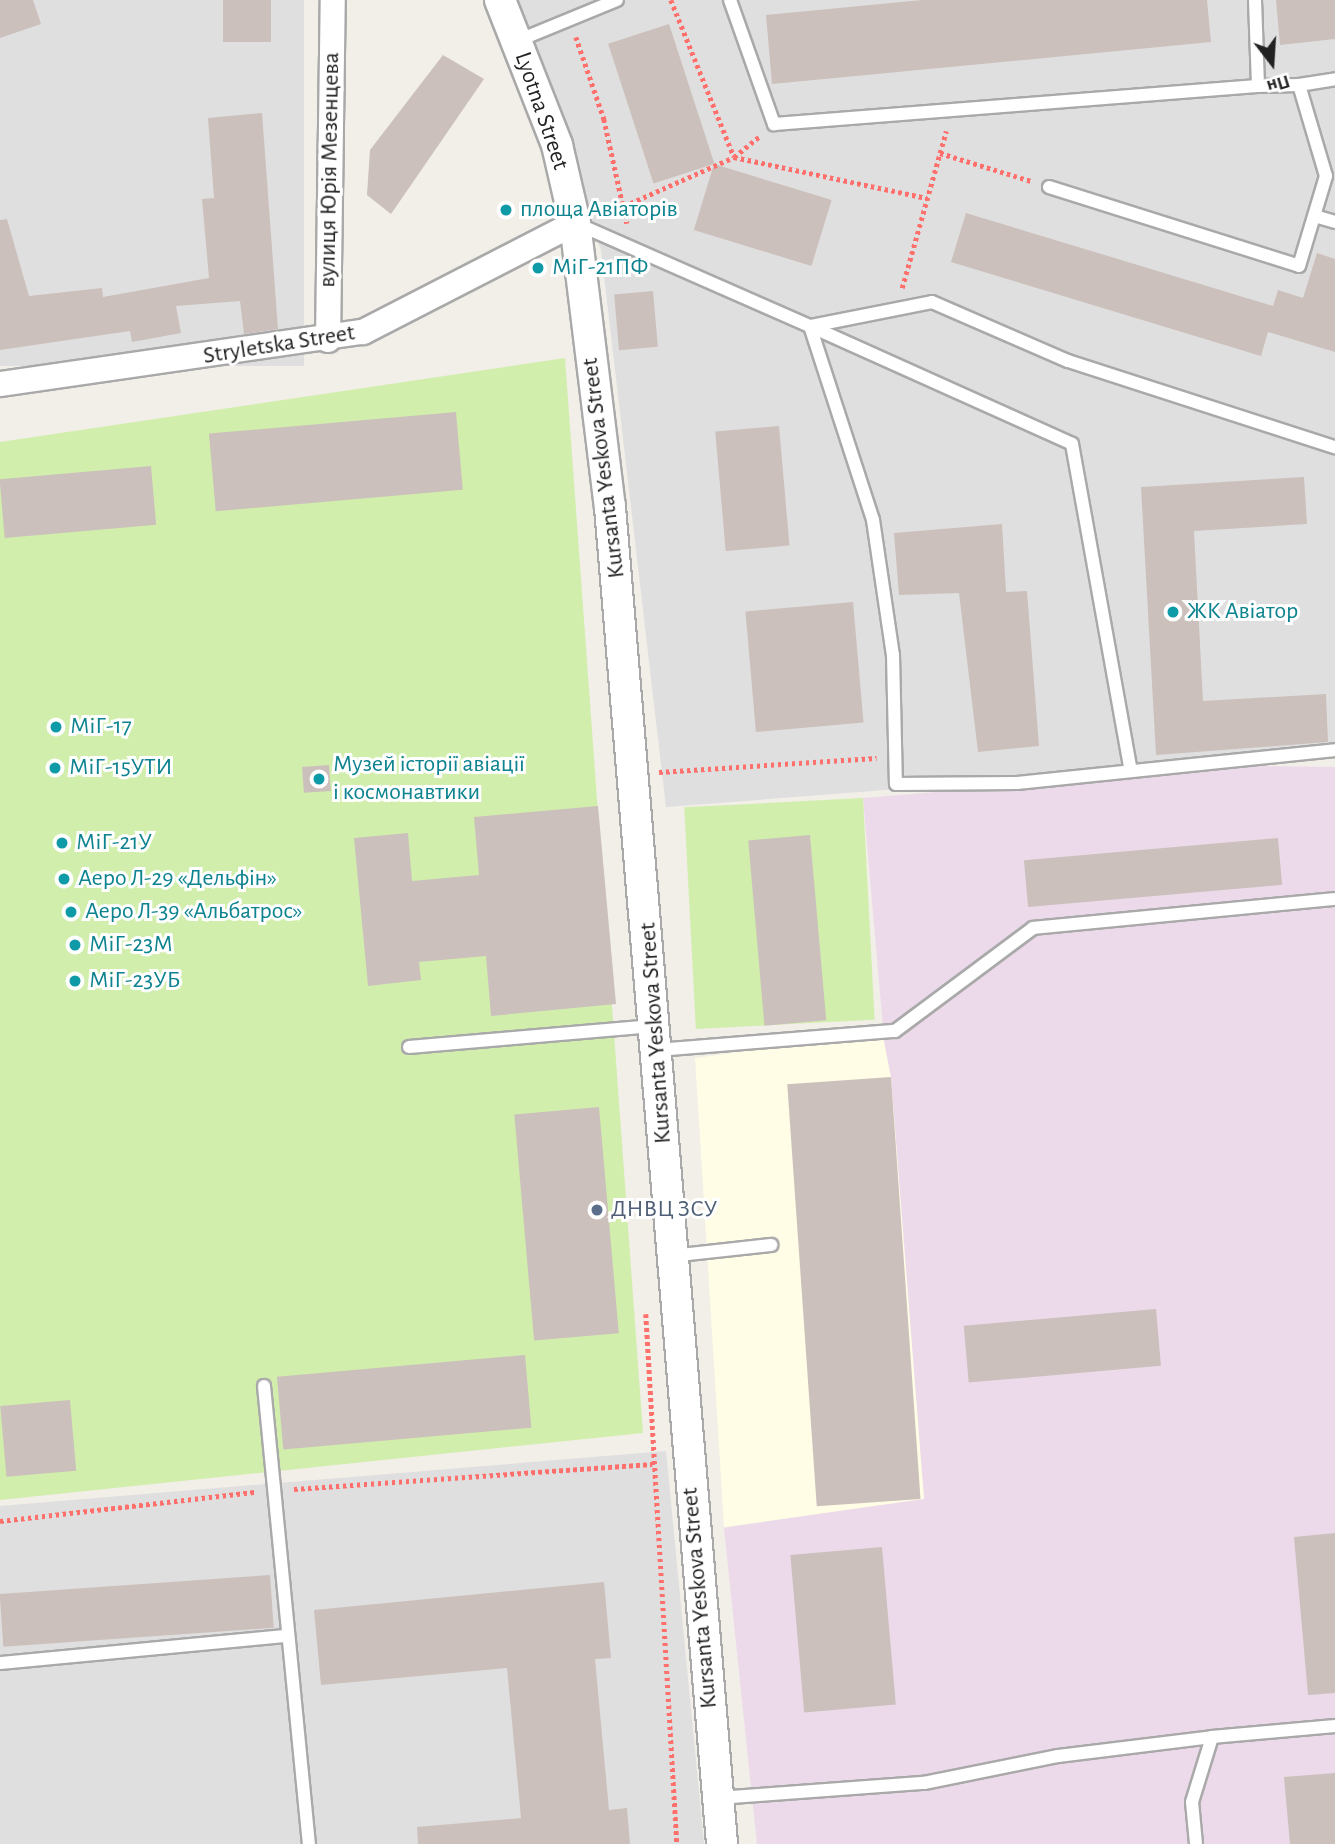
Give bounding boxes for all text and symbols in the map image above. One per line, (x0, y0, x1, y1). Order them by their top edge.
north arrow (1237, 28, 1307, 98)
street label: Lyotna Street (507, 48, 575, 174)
street label: вулиця Юрія Мезенцева (314, 52, 346, 288)
text: Пн (1264, 71, 1292, 96)
place label: площа Авіаторів (520, 196, 678, 224)
marker: площа Авіаторів (498, 202, 514, 218)
place label: МіГ-21ПФ (552, 254, 648, 282)
marker: МіГ-21ПФ (530, 260, 546, 276)
street label: Stryletska Street (201, 319, 357, 371)
street label: Kursanta Yeskova Street (576, 356, 632, 580)
place label: ЖК Авіатор (1187, 598, 1298, 626)
marker: ЖК Авіатор (1165, 604, 1181, 620)
place label: МіГ-17 (70, 713, 132, 741)
marker: МіГ-17 (48, 719, 64, 735)
place label: Музей історії авіації і космонавтики (333, 751, 525, 807)
place label: МіГ-15УТИ (69, 754, 173, 782)
marker: МіГ-15УТИ (47, 760, 63, 776)
marker: Музей історії авіації і космонавтики (311, 771, 327, 787)
place label: МіГ-21У (76, 829, 152, 857)
marker: МіГ-21У (54, 835, 70, 851)
place label: Аеро Л-29 «Дельфін» (78, 865, 277, 893)
marker: Аеро Л-29 «Дельфін» (56, 871, 72, 887)
place label: Аеро Л-39 «Альбатрос» (85, 898, 303, 926)
marker: Аеро Л-39 «Альбатрос» (63, 904, 79, 920)
street label: Kursanta Yeskova Street (634, 921, 678, 1145)
place label: МіГ-23М (89, 931, 173, 959)
marker: МіГ-23М (67, 937, 83, 953)
place label: МіГ-23УБ (89, 967, 180, 995)
marker: МіГ-23УБ (67, 973, 83, 989)
place label: ДНВЦ ЗСУ (611, 1196, 717, 1224)
marker: ДНВЦ ЗСУ (589, 1202, 605, 1218)
street label: Kursanta Yeskova Street (676, 1486, 724, 1710)

